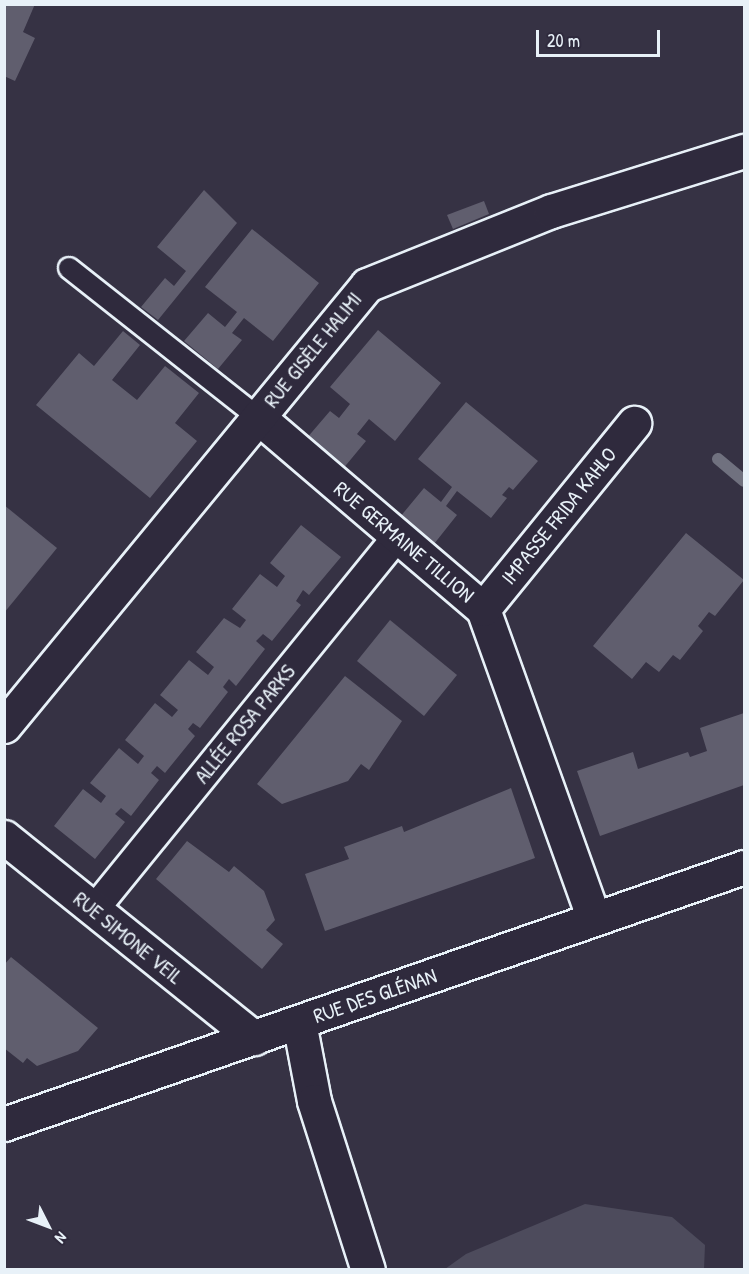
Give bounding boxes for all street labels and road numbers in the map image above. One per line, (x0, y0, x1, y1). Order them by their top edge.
street label: RUE GISÈLE HALIMI (259, 287, 367, 413)
street label: IMPASSE FRIDA KAHLO (496, 442, 622, 590)
street label: RUE GERMAINE TILLION (329, 476, 479, 608)
street label: ALLÉE ROSA PARKS (189, 659, 301, 789)
street label: RUE SIMONE VEIL (68, 886, 188, 990)
street label: RUE DES GLÉNAN (310, 963, 440, 1029)

